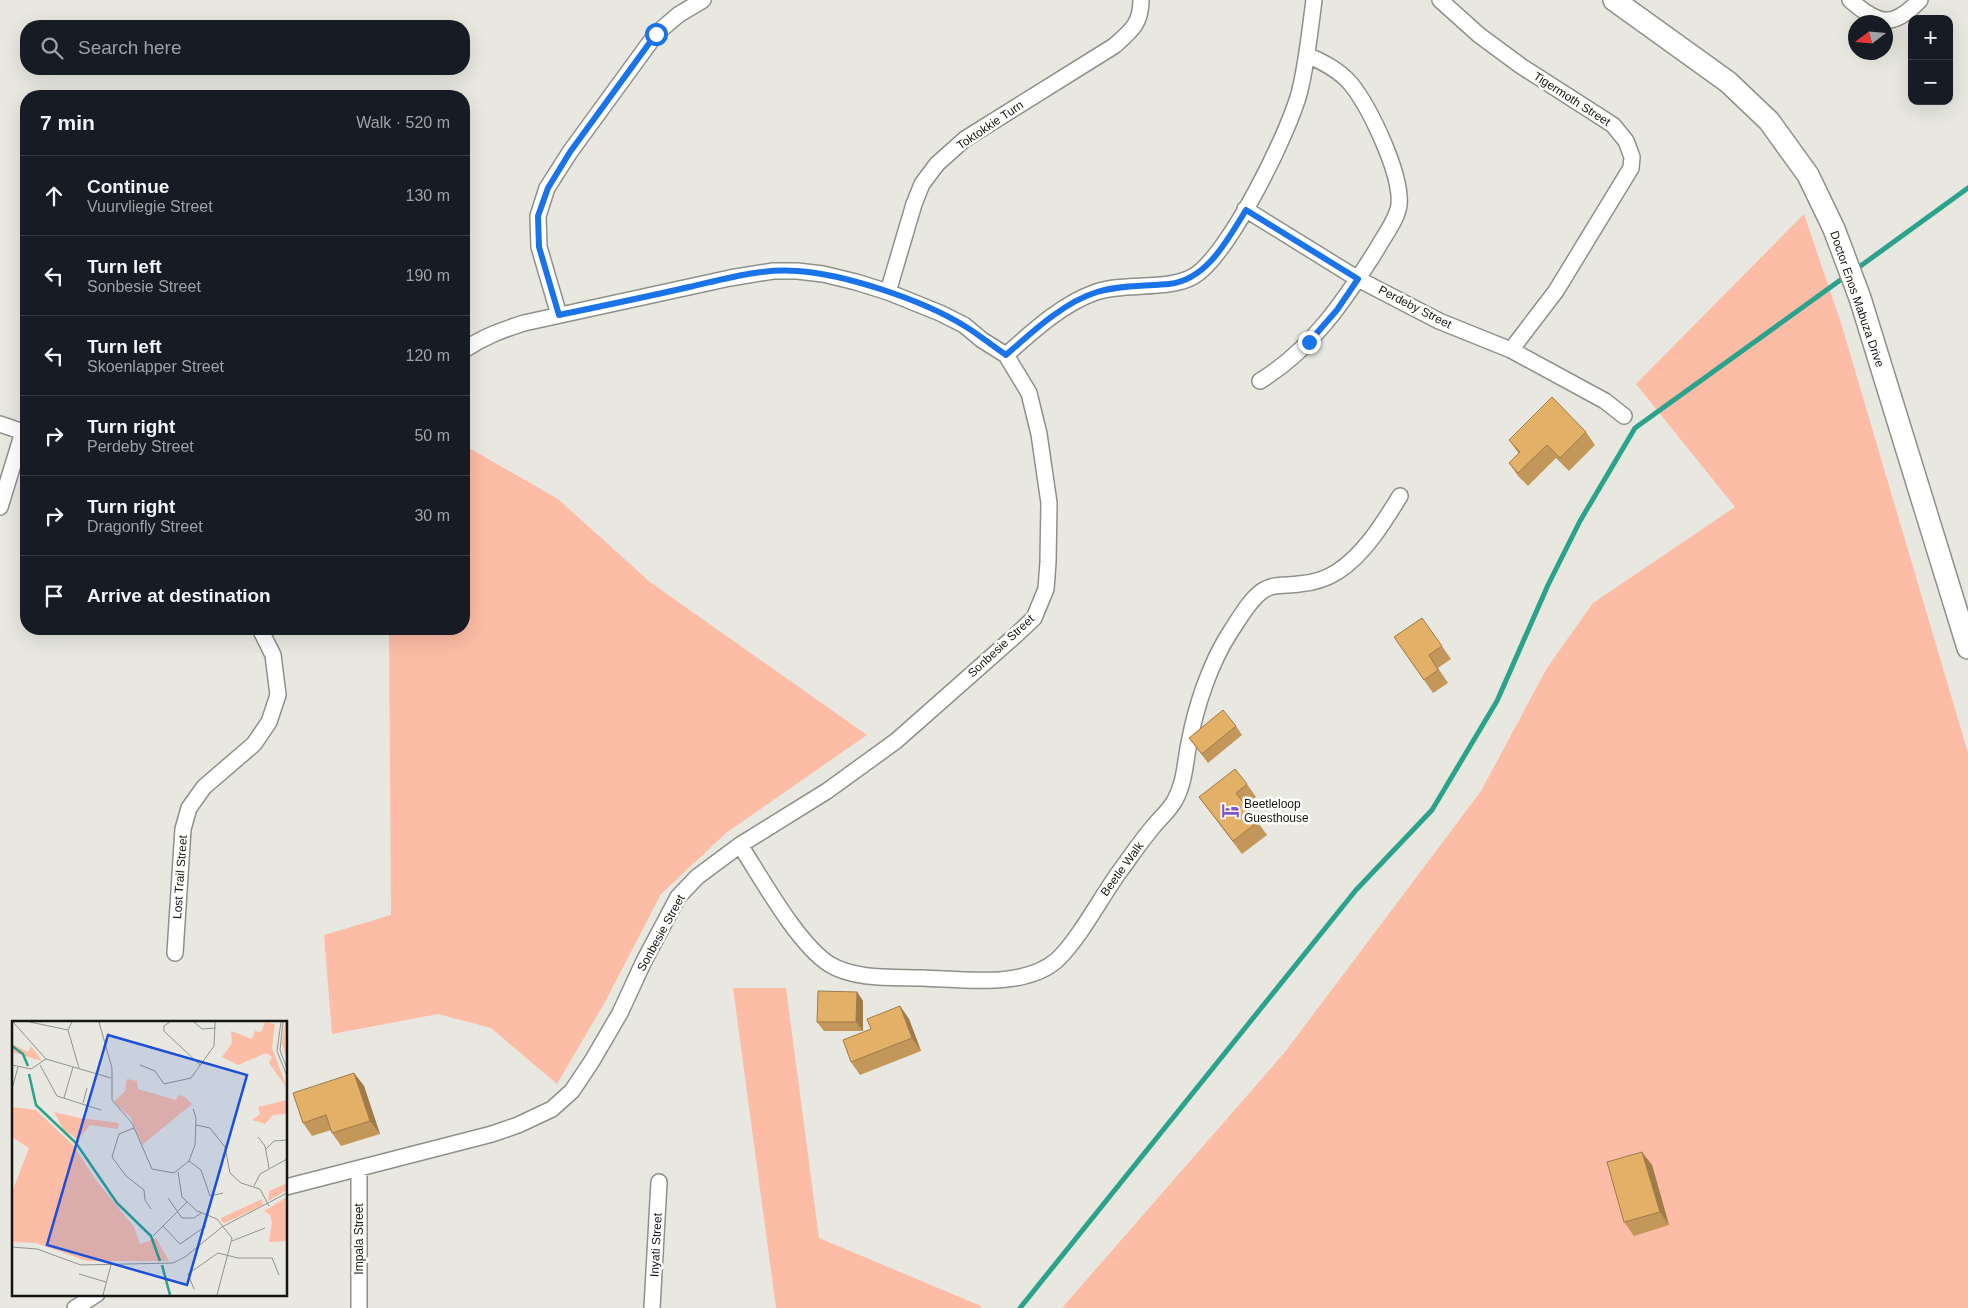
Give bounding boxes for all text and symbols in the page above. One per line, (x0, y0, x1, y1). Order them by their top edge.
north arrow (1848, 15, 1893, 60)
map controls (1908, 15, 1953, 105)
button: + (1908, 15, 1953, 60)
search box (20, 20, 470, 75)
route start (645, 23, 668, 46)
icon: search (38, 34, 66, 62)
text: Search here (78, 37, 182, 58)
button: − (1908, 60, 1953, 105)
street label: Tigermoth Street (1531, 69, 1614, 129)
street label: Toktokkie Turn (954, 98, 1026, 152)
text: 7 min (40, 111, 95, 134)
text: Walk · 520 m (356, 114, 450, 131)
text: Continue (87, 176, 169, 197)
icon: ahead (40, 182, 68, 210)
text: 130 m (406, 187, 450, 204)
text: Vuurvliegie Street (87, 198, 213, 215)
street label: Doctor Enos Mabuza Drive (1827, 229, 1887, 369)
text: Turn left (87, 256, 162, 277)
icon: left (40, 262, 68, 290)
text: 190 m (406, 267, 450, 284)
text: Sonbesie Street (87, 278, 201, 295)
street label: Perdeby Street (1376, 283, 1454, 332)
route end (1298, 331, 1321, 354)
text: Turn left (87, 336, 162, 357)
icon: left (40, 342, 68, 370)
text: 120 m (406, 347, 450, 364)
text: Skoenlapper Street (87, 358, 224, 375)
text: Turn right (87, 416, 175, 437)
icon: right (40, 422, 68, 450)
text: 50 m (414, 427, 450, 444)
text: Perdeby Street (87, 438, 194, 455)
text: Turn right (87, 496, 175, 517)
icon: right (40, 502, 68, 530)
text: 30 m (414, 507, 450, 524)
text: Dragonfly Street (87, 518, 203, 535)
icon: arrive (40, 582, 68, 610)
text: Arrive at destination (87, 585, 271, 606)
street label: Sonbesie Street (965, 611, 1037, 680)
place label: Beetleloop Guesthouse (1244, 797, 1309, 825)
hotel icon: Beetleloop Guesthouse (1220, 801, 1240, 821)
street label: Lost Trail Street (170, 834, 190, 919)
street label: Beetle Walk (1098, 838, 1147, 899)
street label: Sonbesie Street (634, 892, 688, 974)
inset map (12, 1021, 288, 1296)
street label: Impala Street (352, 1203, 366, 1275)
street label: Inyati Street (647, 1212, 665, 1277)

